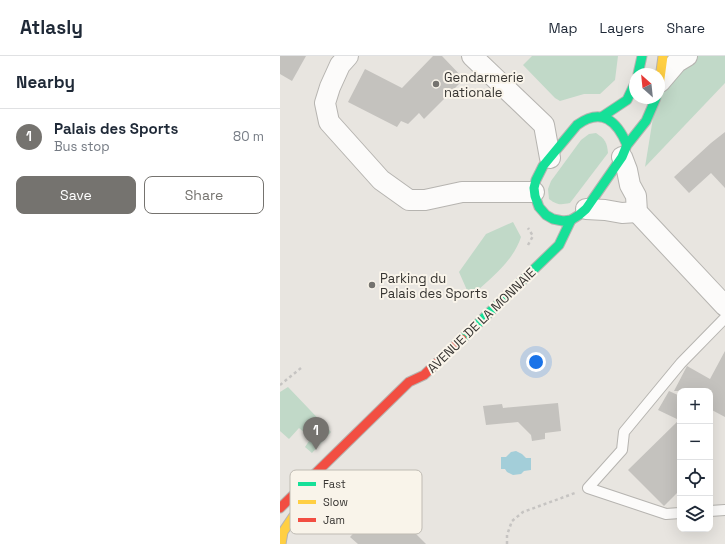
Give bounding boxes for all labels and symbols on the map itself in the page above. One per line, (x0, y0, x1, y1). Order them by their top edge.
north arrow (629, 68, 665, 104)
place label: Gendarmerie nationale (444, 69, 524, 101)
marker: Gendarmerie nationale (431, 79, 441, 89)
street label: AVENUE DE LA MONNAIE (423, 264, 539, 377)
place label: Parking du Palais des Sports (380, 270, 488, 302)
marker: Parking du Palais des Sports (367, 280, 377, 290)
your location (526, 352, 546, 372)
pin: 1 (303, 417, 329, 450)
legend (290, 470, 422, 534)
text: Fast (323, 477, 346, 491)
text: Slow (323, 495, 348, 509)
text: Jam (323, 513, 345, 527)

